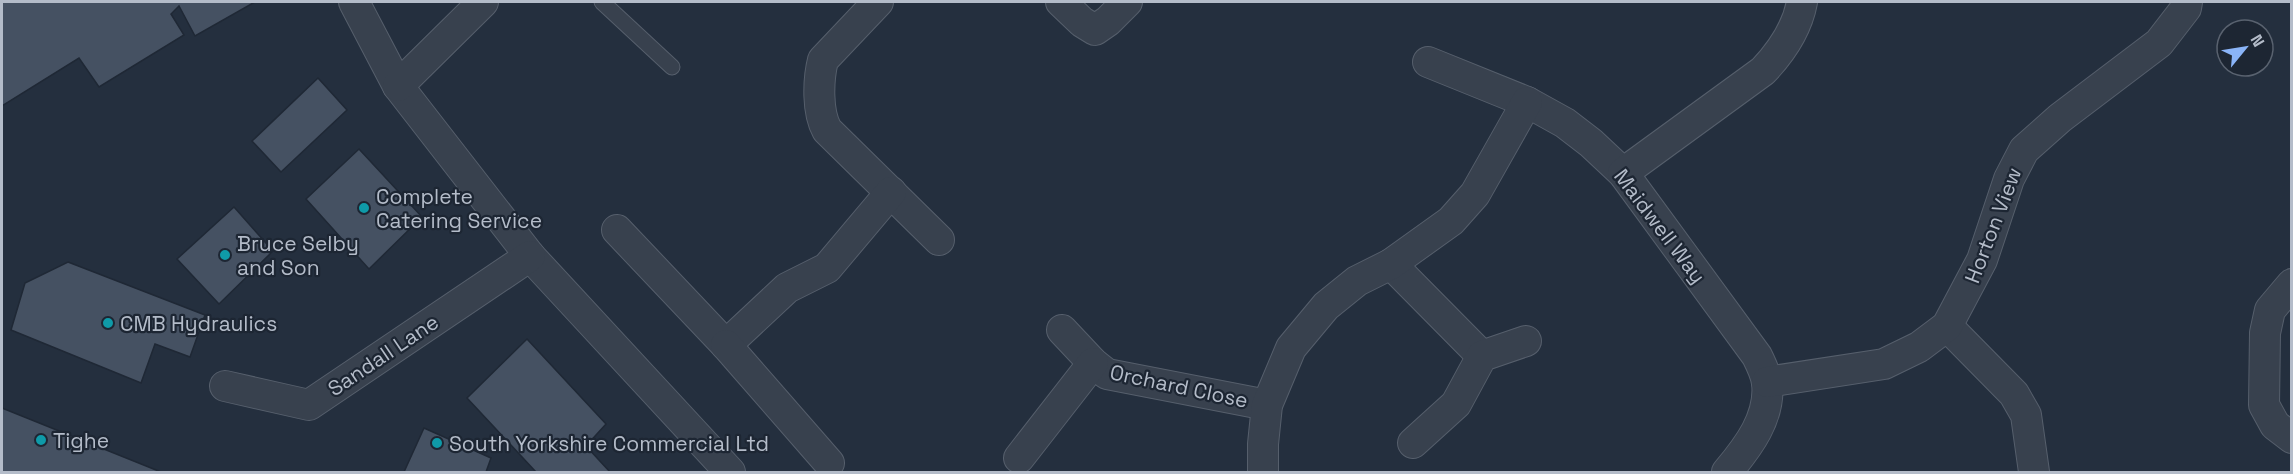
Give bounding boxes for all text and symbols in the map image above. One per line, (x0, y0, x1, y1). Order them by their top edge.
north arrow (2215, 18, 2275, 78)
text: N (2246, 31, 2269, 51)
street label: Maidwell Way (1608, 163, 1712, 289)
street label: Horton View (1959, 163, 2027, 287)
place label: Complete Catering Service (376, 183, 542, 234)
marker: Complete Catering Service (357, 201, 371, 215)
place label: Bruce Selby and Son (237, 230, 359, 281)
marker: Bruce Selby and Son (218, 248, 232, 262)
street label: Sandall Lane (322, 308, 444, 402)
place label: CMB Hydraulics (120, 310, 277, 337)
marker: CMB Hydraulics (101, 316, 115, 330)
street label: Orchard Close (1107, 358, 1251, 414)
place label: Tighe (53, 427, 109, 454)
place label: South Yorkshire Commercial Ltd (449, 430, 769, 457)
marker: Tighe (34, 433, 48, 447)
marker: South Yorkshire Commercial Ltd (430, 436, 444, 450)

